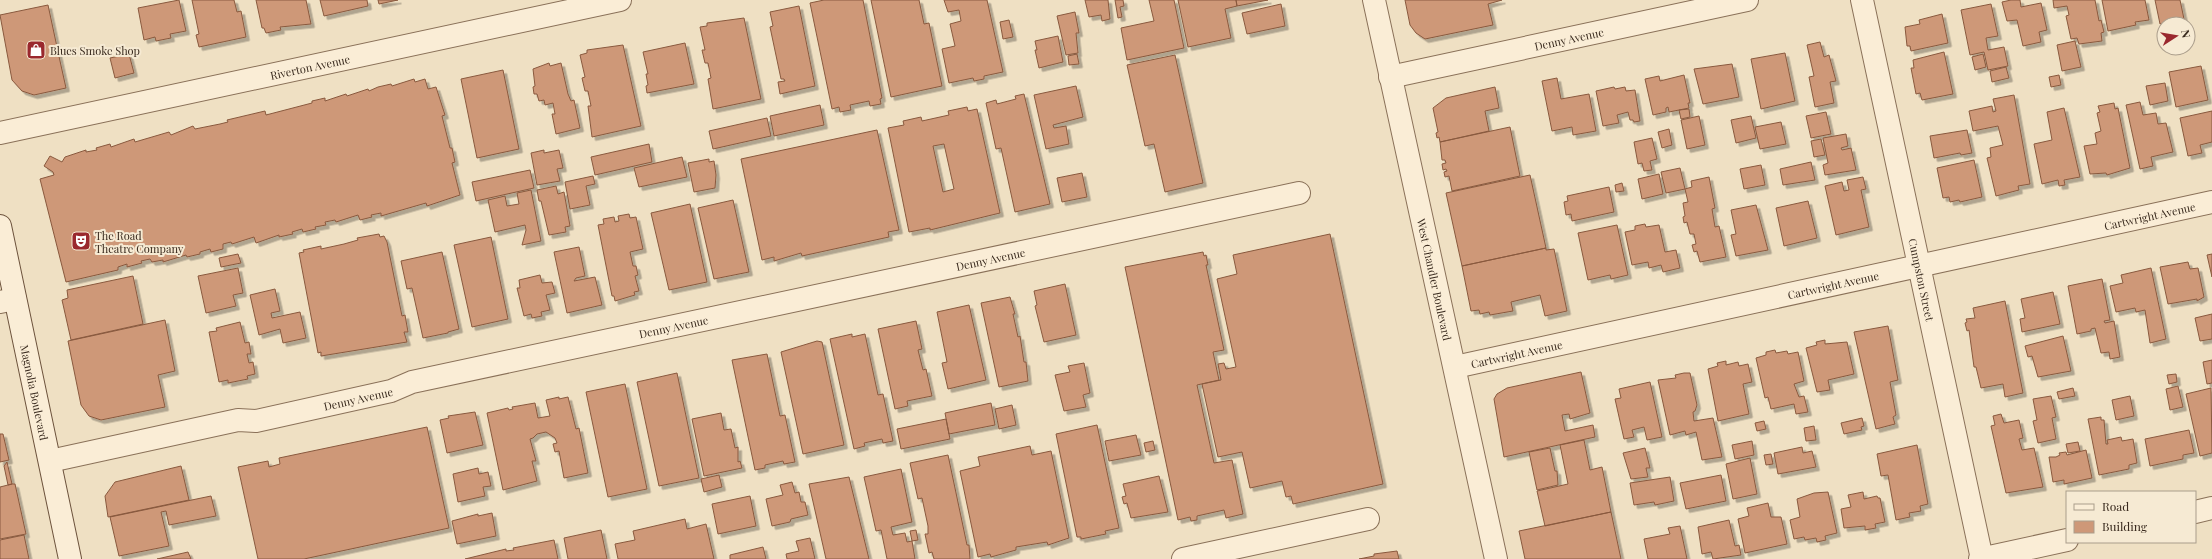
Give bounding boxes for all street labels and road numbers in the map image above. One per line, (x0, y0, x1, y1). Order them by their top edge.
street label: Denny Avenue (1533, 24, 1605, 53)
street label: Riverton Avenue (269, 51, 352, 82)
street label: Cartwright Avenue (2103, 198, 2197, 233)
street label: West Chandler Boulevard (1414, 216, 1456, 342)
street label: Cumpston Street (1906, 237, 1938, 322)
street label: Denny Avenue (954, 244, 1027, 273)
street label: Cartwright Avenue (1786, 267, 1881, 302)
street label: Denny Avenue (637, 311, 710, 341)
street label: Cartwright Avenue (1469, 336, 1564, 371)
street label: Magnolia Boulevard (18, 343, 52, 442)
street label: Denny Avenue (322, 383, 395, 413)

